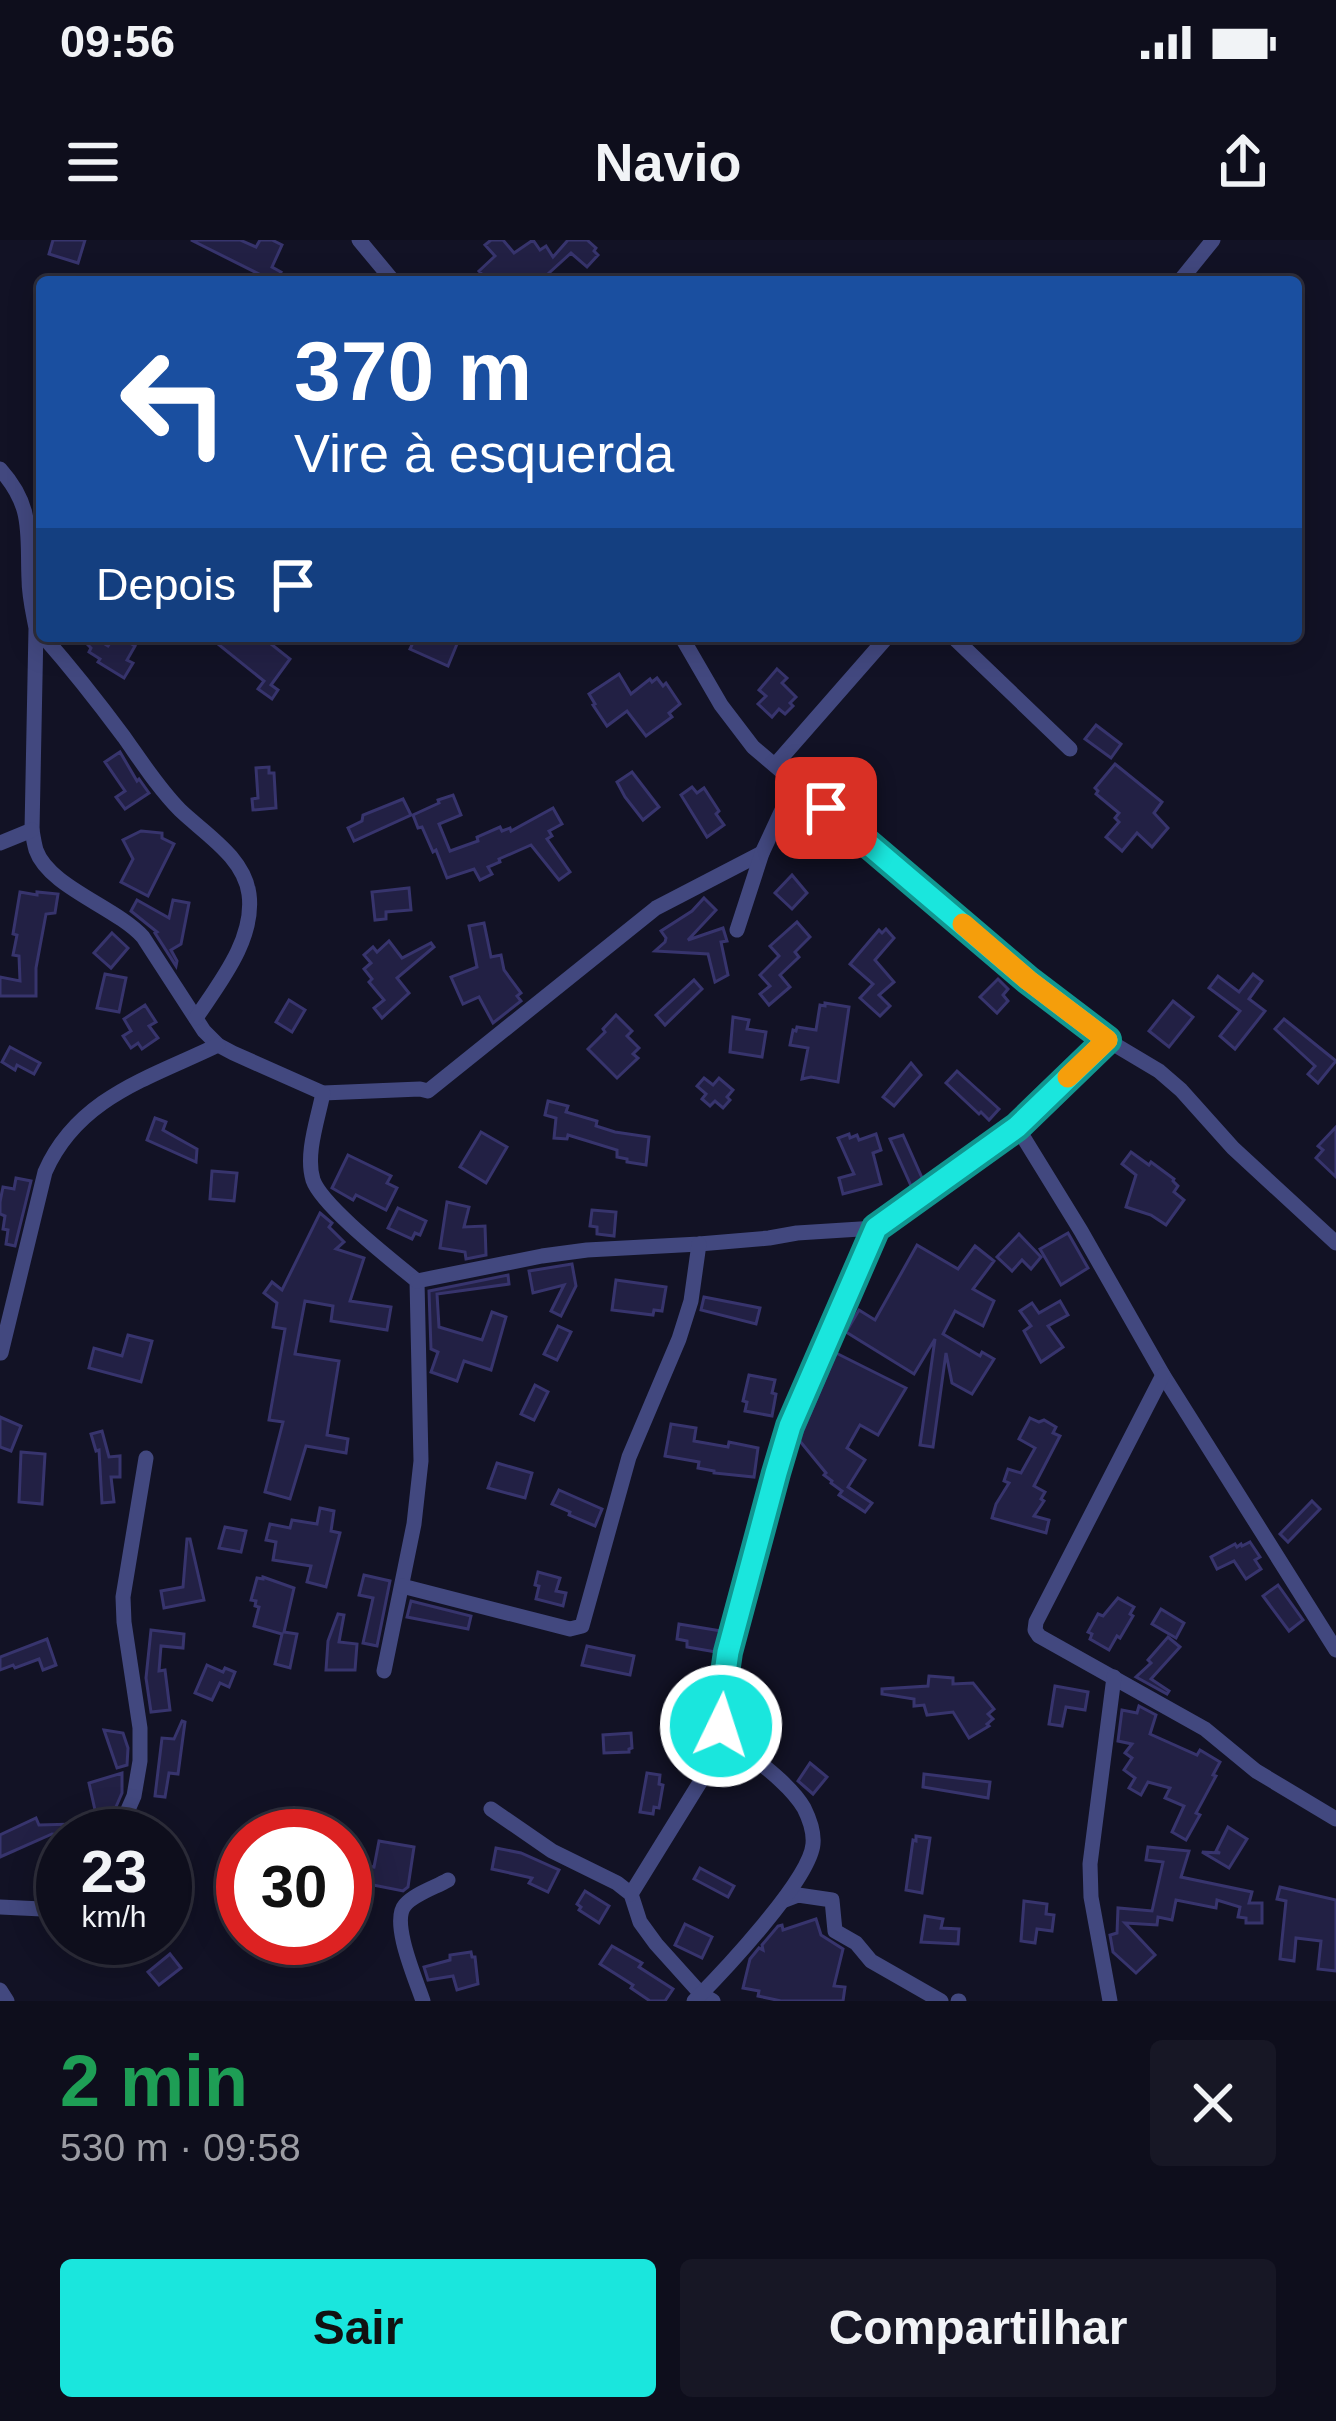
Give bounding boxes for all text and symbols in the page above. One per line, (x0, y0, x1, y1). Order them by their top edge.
text: 09:56 (60, 16, 175, 67)
icon: menu (60, 129, 126, 195)
icon: share (1210, 129, 1276, 195)
text: Navio (594, 132, 742, 192)
icon: left (96, 324, 252, 480)
text: 370 m (294, 324, 532, 418)
text: Vire à esquerda (294, 423, 674, 483)
icon: arrive (260, 552, 326, 618)
text: Depois (96, 559, 236, 610)
pin (775, 757, 877, 859)
icon: arrive (793, 775, 859, 841)
position arrow (658, 1663, 784, 1789)
speed limit sign: 30 (216, 1809, 372, 1965)
text: 23 (81, 1838, 147, 1905)
text: km/h (81, 1900, 147, 1933)
button: close (1150, 2040, 1276, 2166)
text: 2 min (60, 2041, 248, 2121)
text: 530 m · 09:58 (60, 2126, 301, 2169)
button: Sair (60, 2259, 656, 2397)
button: Compartilhar (680, 2259, 1276, 2397)

